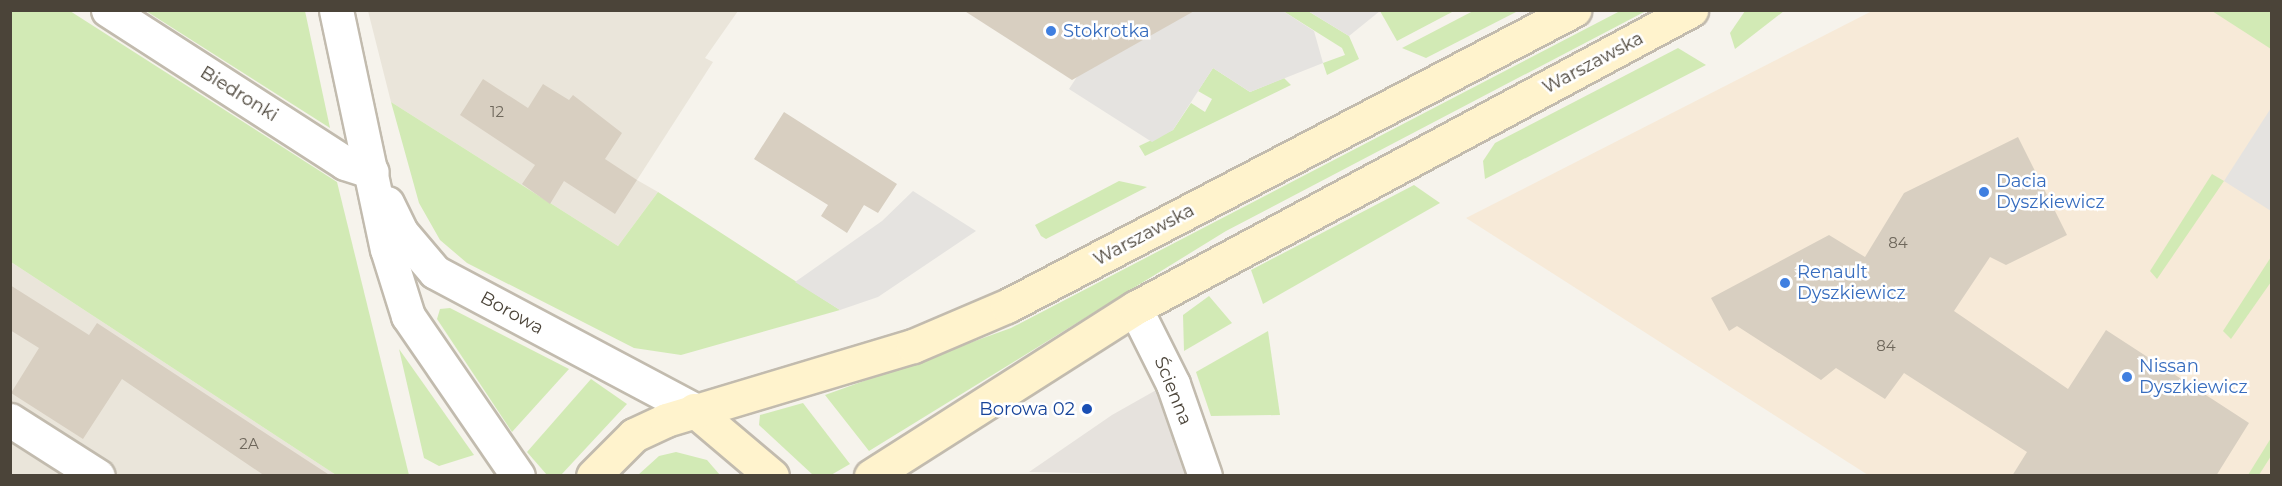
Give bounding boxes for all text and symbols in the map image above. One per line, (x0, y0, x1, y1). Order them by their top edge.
place label: Stokrotka (1063, 20, 1150, 42)
marker: Stokrotka (1044, 24, 1058, 38)
street label: Warszawska (1539, 27, 1647, 99)
street label: Biedronki (196, 62, 282, 126)
house number: 12 (490, 103, 504, 121)
place label: Dacia Dyszkiewicz (1996, 171, 2105, 213)
marker: Dacia Dyszkiewicz (1977, 185, 1991, 199)
street label: Warszawska (1090, 199, 1198, 271)
house number: 84 (1888, 234, 1908, 252)
place label: Renault Dyszkiewicz (1797, 262, 1906, 304)
marker: Renault Dyszkiewicz (1778, 276, 1792, 290)
street label: Borowa (477, 287, 547, 339)
house number: 84 (1876, 337, 1896, 355)
street label: Ścienna (1150, 354, 1196, 428)
place label: Nissan Dyszkiewicz (2139, 356, 2248, 398)
marker: Nissan Dyszkiewicz (2120, 370, 2134, 384)
place label: Borowa 02 (979, 398, 1075, 420)
marker: Borowa 02 (1080, 402, 1094, 416)
house number: 2A (239, 435, 259, 453)

